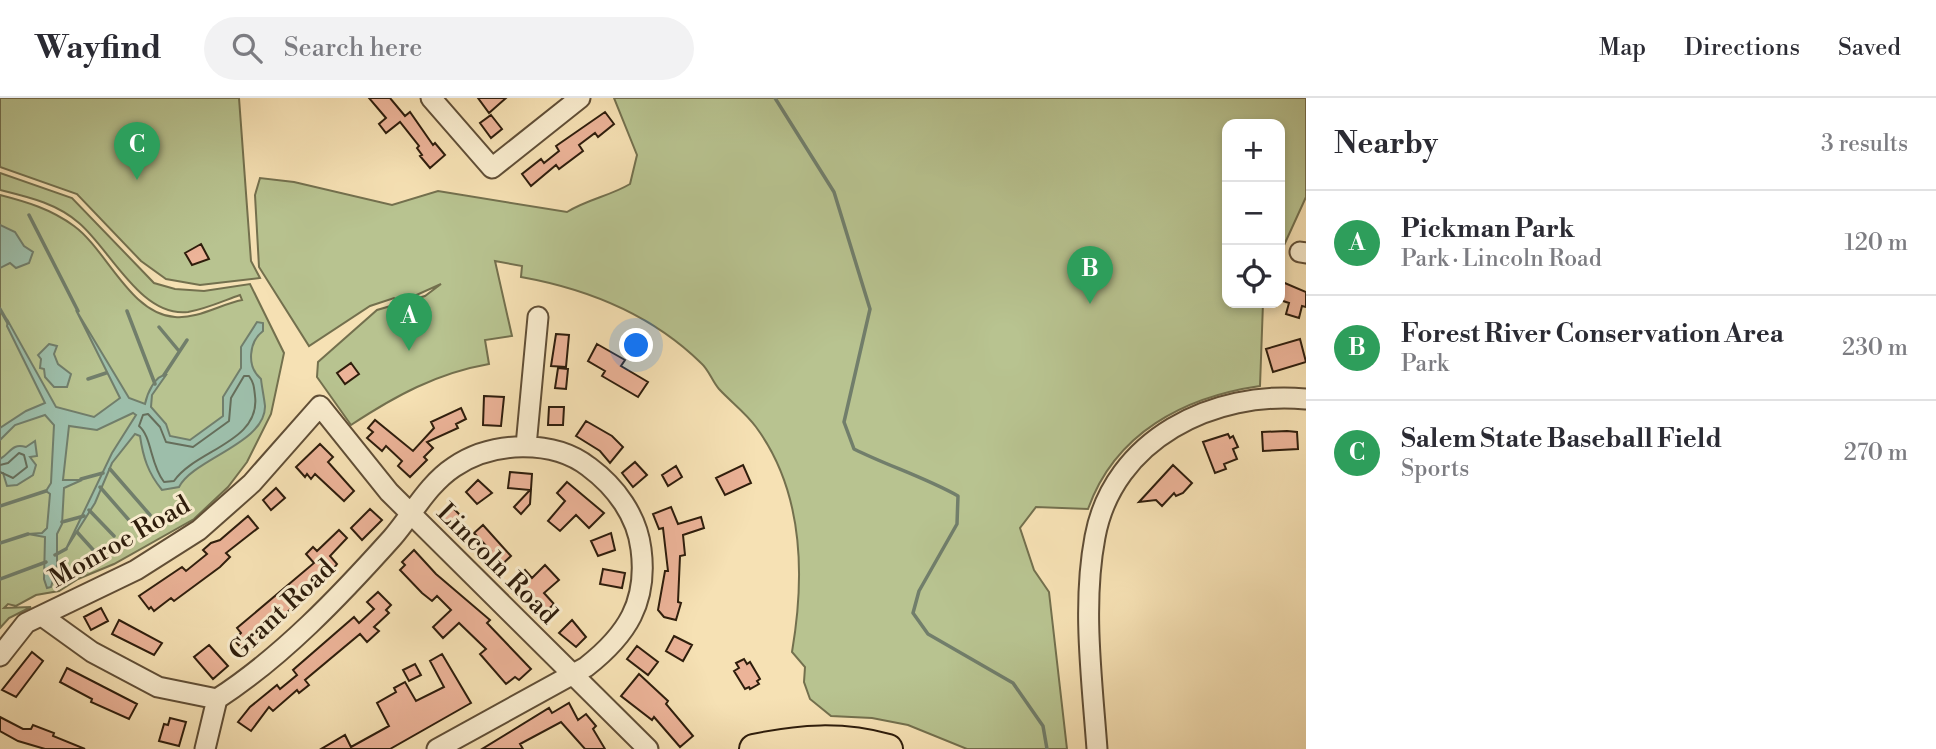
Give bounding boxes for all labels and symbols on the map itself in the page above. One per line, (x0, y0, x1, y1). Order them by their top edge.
pin: C (114, 122, 160, 180)
pin: B (1067, 246, 1113, 304)
pin: A (386, 293, 432, 351)
your location (619, 328, 653, 362)
street label: Monroe Road (44, 489, 196, 595)
street label: Lincoln Road (430, 497, 564, 631)
street label: Grant Road (222, 553, 342, 667)

